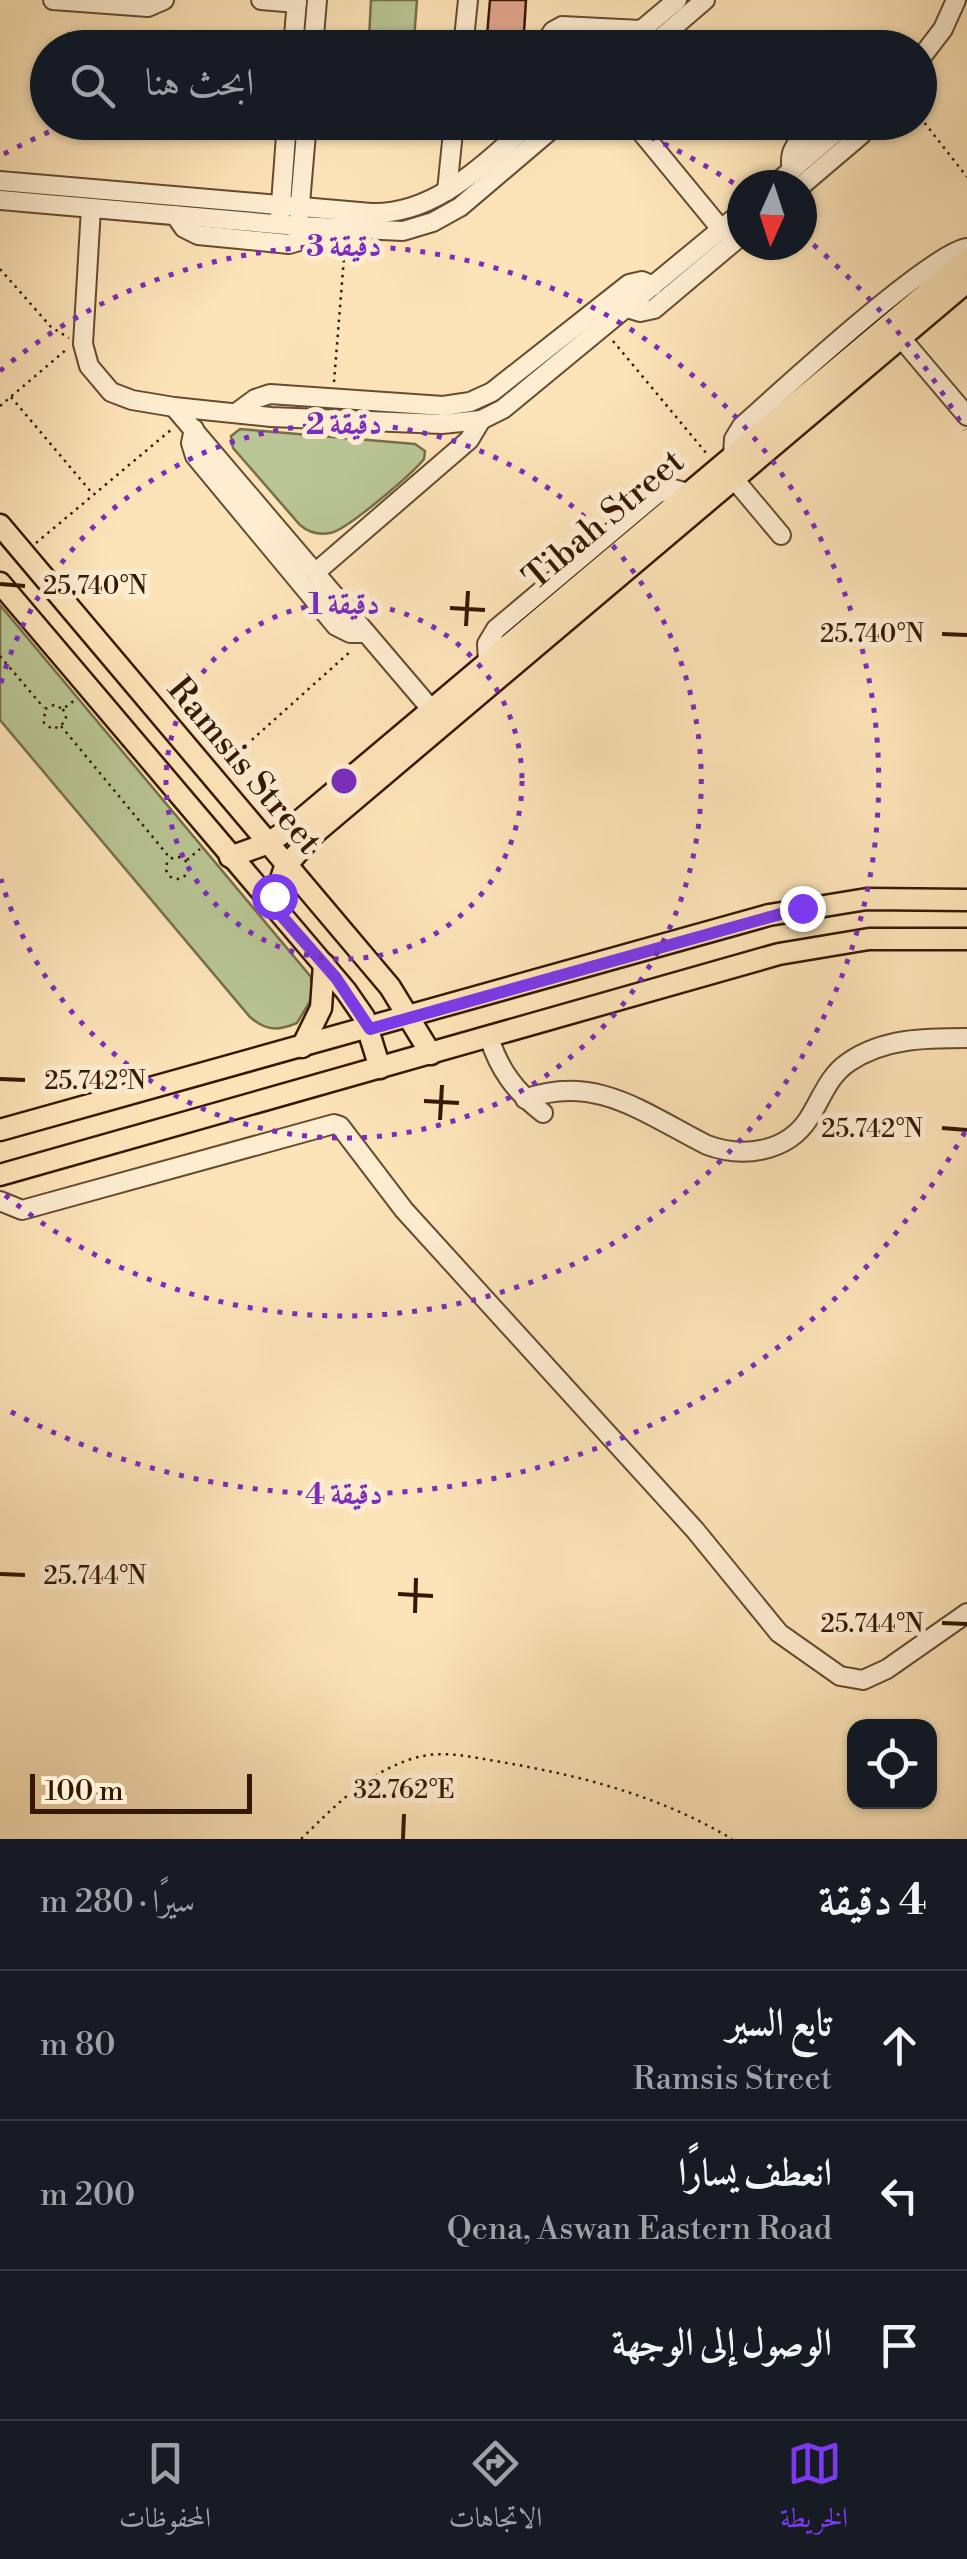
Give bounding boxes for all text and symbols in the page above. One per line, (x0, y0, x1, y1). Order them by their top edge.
search box (30, 30, 937, 140)
icon: search (65, 58, 120, 113)
text: ابحث هنا (145, 60, 254, 107)
north arrow (727, 170, 817, 260)
text: 3 دقيقة (306, 228, 382, 266)
text: 2 دقيقة (306, 406, 382, 444)
street label: Tibah Street (515, 440, 693, 600)
text: 25.740°N (43, 571, 147, 602)
text: 1 دقيقة (308, 586, 380, 624)
text: 25.740°N (820, 619, 924, 650)
street label: Ramsis Street (158, 669, 330, 863)
centre of rings (326, 763, 362, 799)
route start (252, 874, 298, 920)
route end (780, 886, 826, 932)
text: 25.742°N (44, 1066, 146, 1097)
text: 25.742°N (821, 1114, 923, 1145)
text: 4 دقيقة (305, 1476, 383, 1514)
text: 25.744°N (44, 1561, 147, 1592)
text: 25.744°N (821, 1609, 924, 1640)
map controls (847, 1719, 937, 1809)
button: locate (847, 1719, 937, 1809)
scale bar (30, 1769, 252, 1814)
text: 100 m (45, 1774, 124, 1809)
text: 32.762°E (353, 1775, 455, 1806)
text: 4 دقيقة (819, 1875, 927, 1928)
text: سيرًا · 280 m (40, 1882, 195, 1922)
text: تابع السير (727, 2000, 832, 2047)
icon: ahead (872, 2018, 927, 2073)
text: 80 m (40, 2025, 115, 2065)
text: Ramsis Street (633, 2059, 832, 2099)
text: انعطف يسارًا (678, 2150, 832, 2197)
icon: left (872, 2168, 927, 2223)
text: 200 m (40, 2175, 135, 2215)
text: Qena, Aswan Eastern Road (447, 2209, 832, 2249)
icon: arrive (872, 2318, 927, 2373)
text: الوصول إلى الوجهة (612, 2320, 832, 2367)
tab: المحفوظات (119, 2436, 211, 2545)
tab: الاتجاهات (449, 2436, 542, 2545)
tab: الخريطة (780, 2436, 848, 2545)

